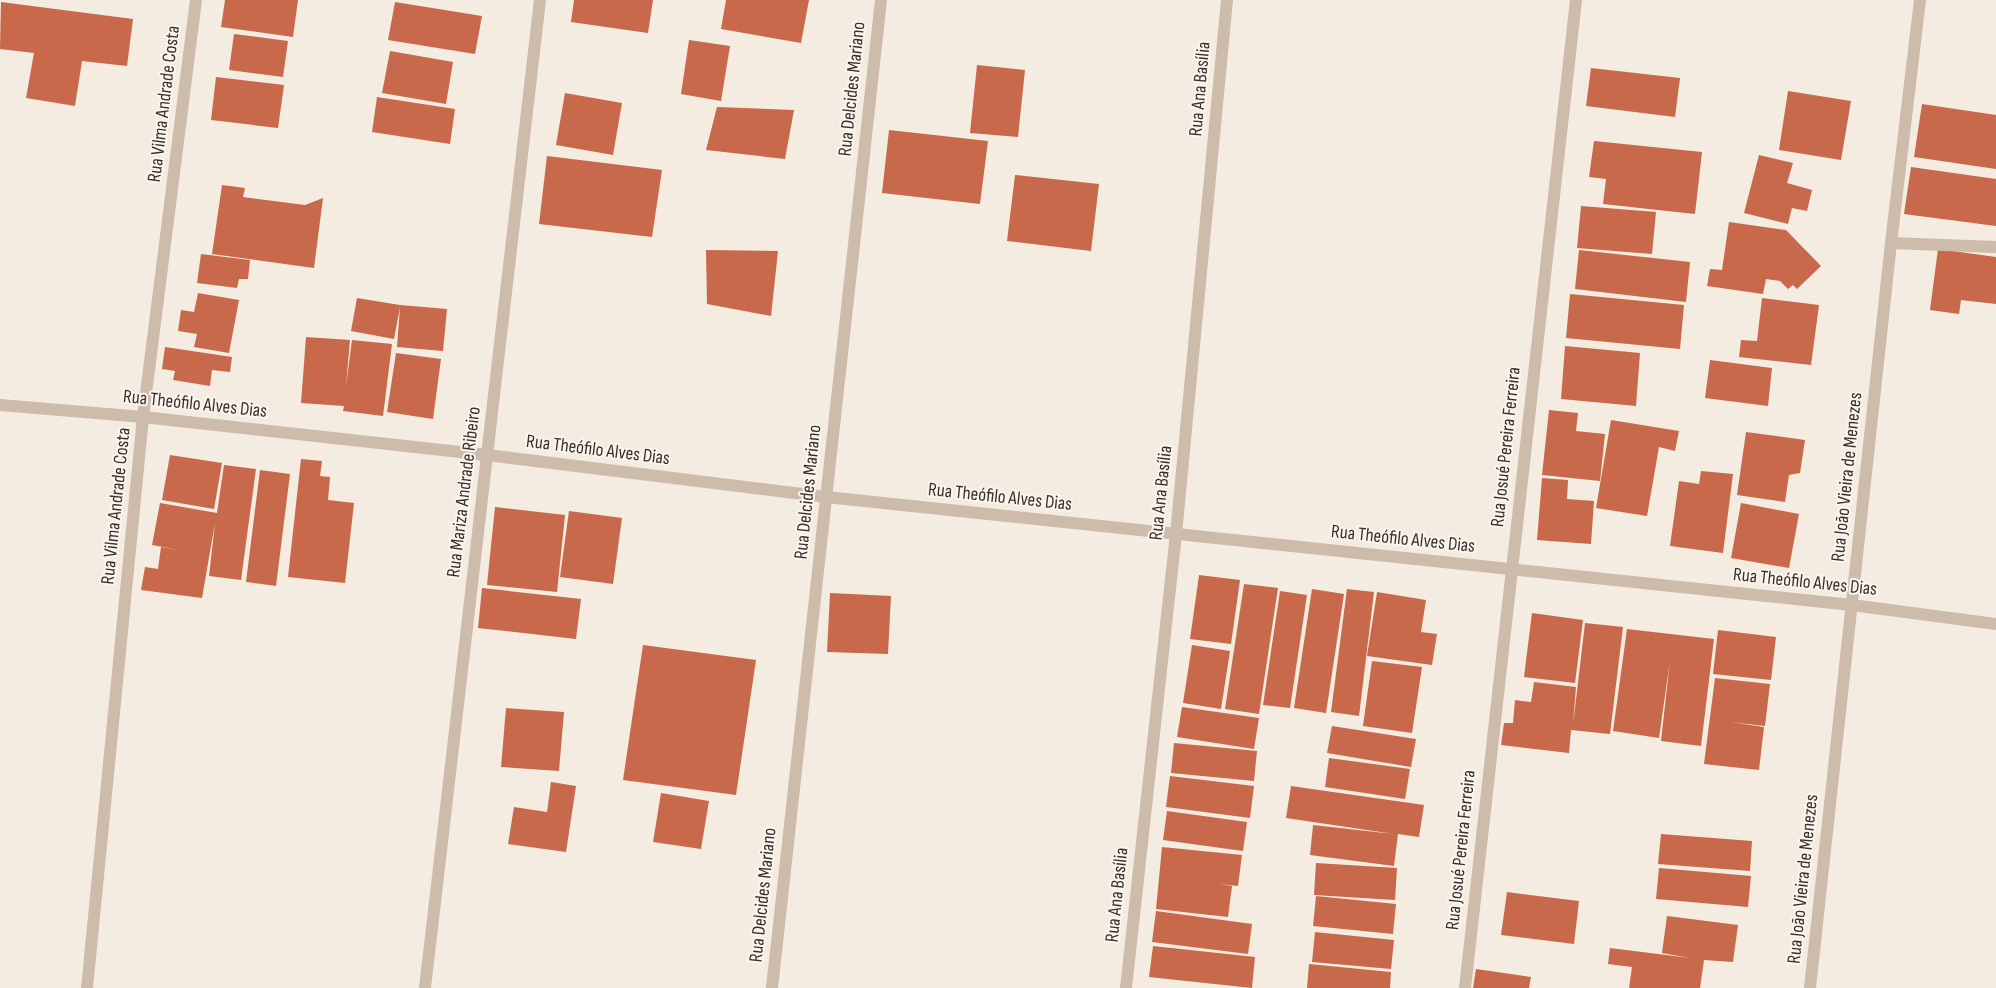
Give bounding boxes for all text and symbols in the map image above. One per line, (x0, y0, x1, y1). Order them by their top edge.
street label: Rua Delcides Mariano (834, 21, 870, 157)
street label: Rua Vilma Andrade Costa (143, 24, 185, 184)
street label: Rua Ana Basília (1184, 41, 1216, 137)
street label: Rua Josué Pereira Ferreira (1486, 366, 1526, 528)
street label: Rua Theófilo Alves Dias (122, 385, 268, 423)
street label: Rua João Vieira de Menezes (1827, 391, 1867, 563)
street label: Rua Mariza Andrade Ribeiro (442, 405, 486, 579)
street label: Rua Delcides Mariano (790, 424, 826, 560)
street label: Rua Vilma Andrade Costa (96, 426, 136, 586)
street label: Rua Theófilo Alves Dias (525, 430, 671, 470)
street label: Rua Ana Basília (1145, 445, 1177, 541)
street label: Rua Theófilo Alves Dias (927, 478, 1073, 516)
street label: Rua Theófilo Alves Dias (1330, 520, 1476, 558)
street label: Rua Theófilo Alves Dias (1732, 563, 1878, 601)
street label: Rua Josué Pereira Ferreira (1441, 769, 1481, 931)
street label: Rua João Vieira de Menezes (1783, 793, 1823, 965)
street label: Rua Delcides Mariano (745, 827, 781, 963)
street label: Rua Ana Basília (1101, 847, 1133, 943)

